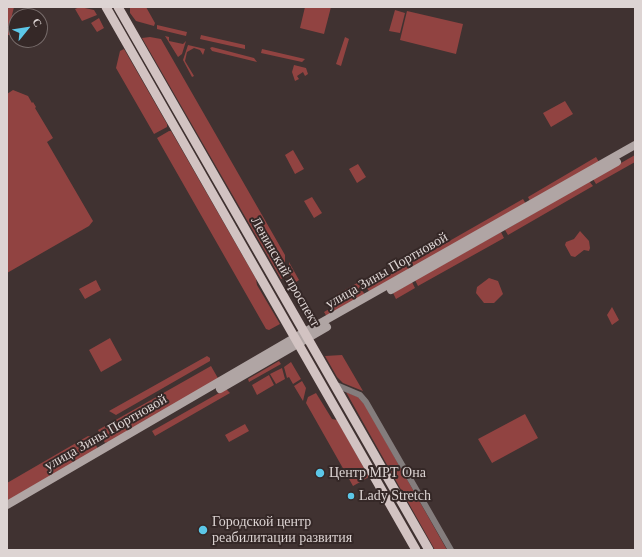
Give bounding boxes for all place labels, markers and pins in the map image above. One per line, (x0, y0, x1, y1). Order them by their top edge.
place label: Центр МРТ Она (329, 465, 426, 481)
marker: Центр МРТ Она (314, 467, 326, 479)
place label: Lady Stretch (359, 488, 431, 504)
marker: Lady Stretch (346, 491, 356, 501)
place label: Городской центр реабилитации развития (212, 514, 352, 546)
marker: Городской центр реабилитации развития (197, 524, 209, 536)

